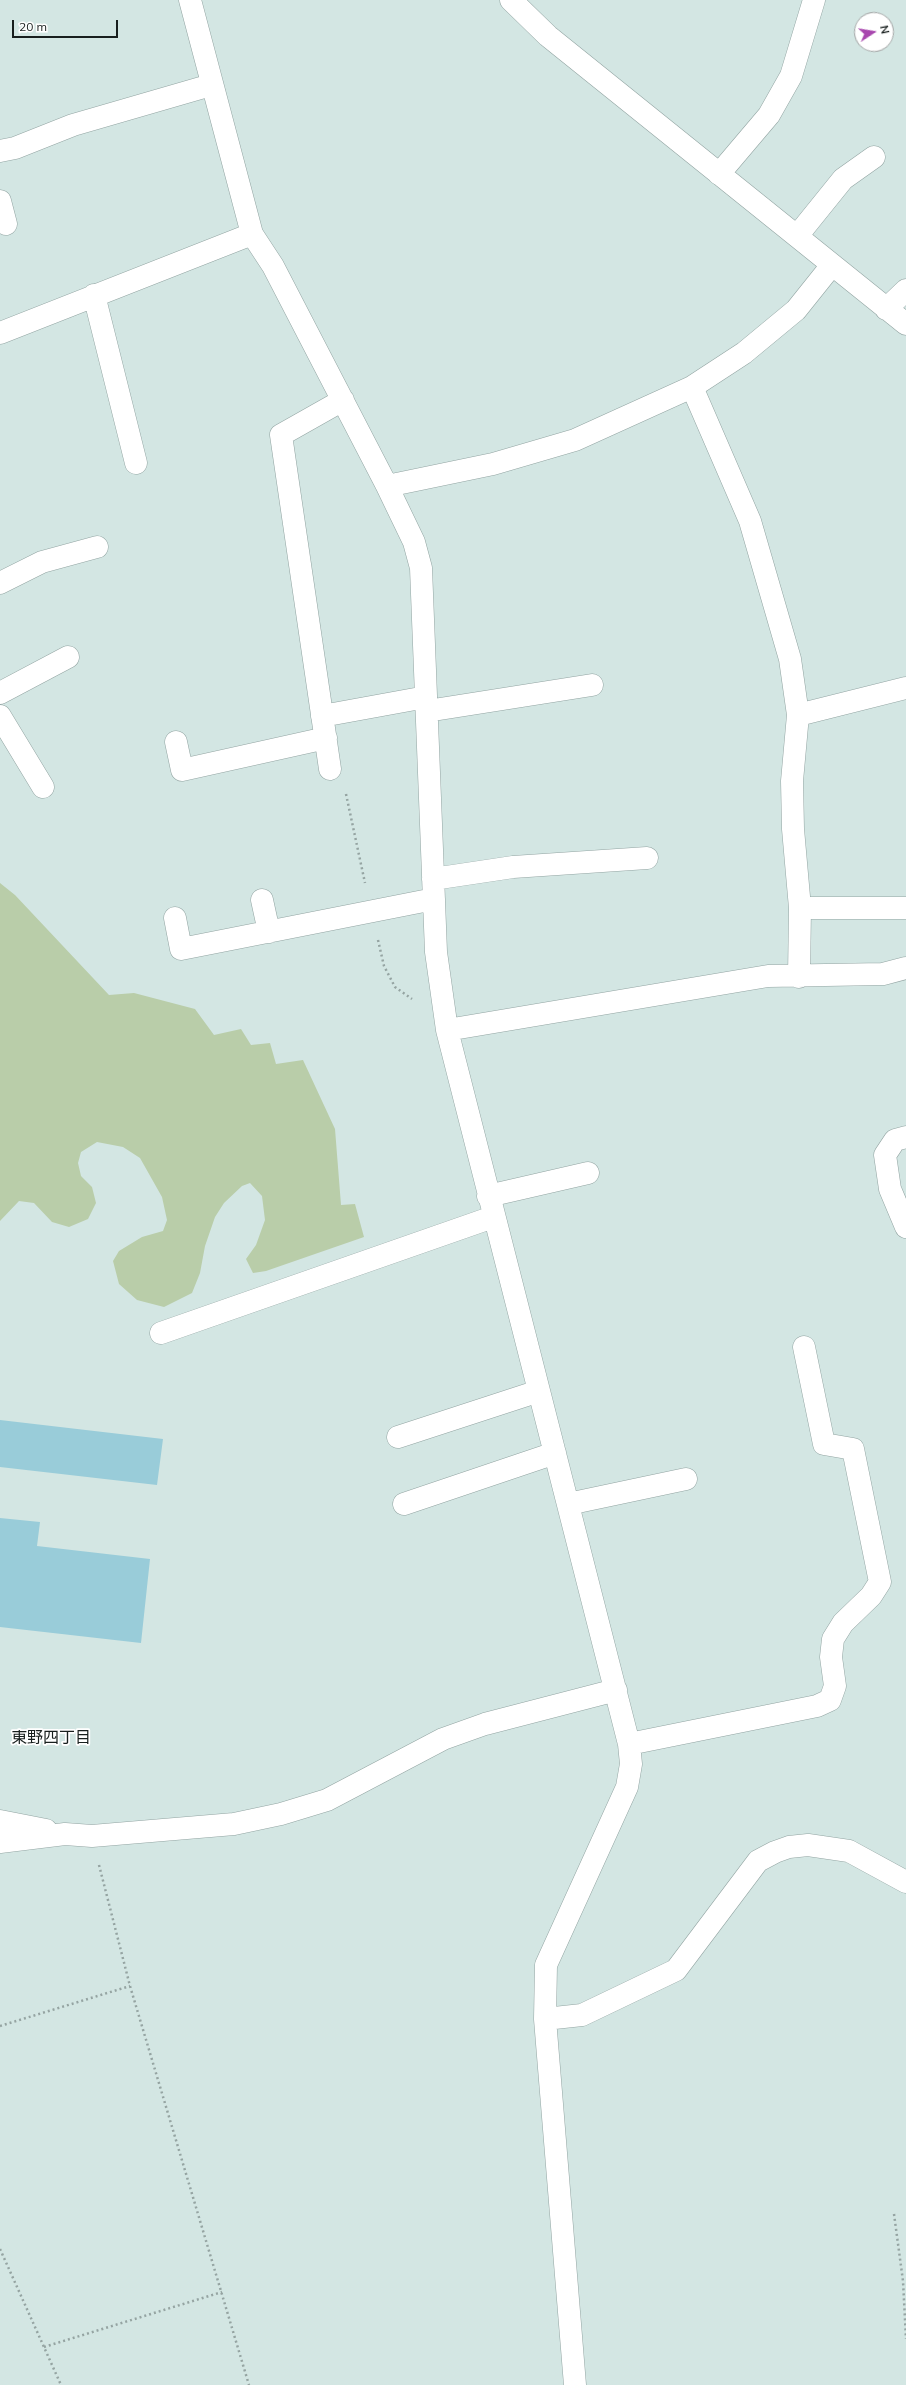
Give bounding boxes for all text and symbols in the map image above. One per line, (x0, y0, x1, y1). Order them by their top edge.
scale bar (14, 12, 120, 38)
north arrow (854, 12, 894, 52)
text: 20 m (19, 19, 47, 34)
text: N (877, 24, 892, 35)
district label: 東野四丁目 (11, 1728, 91, 1748)

